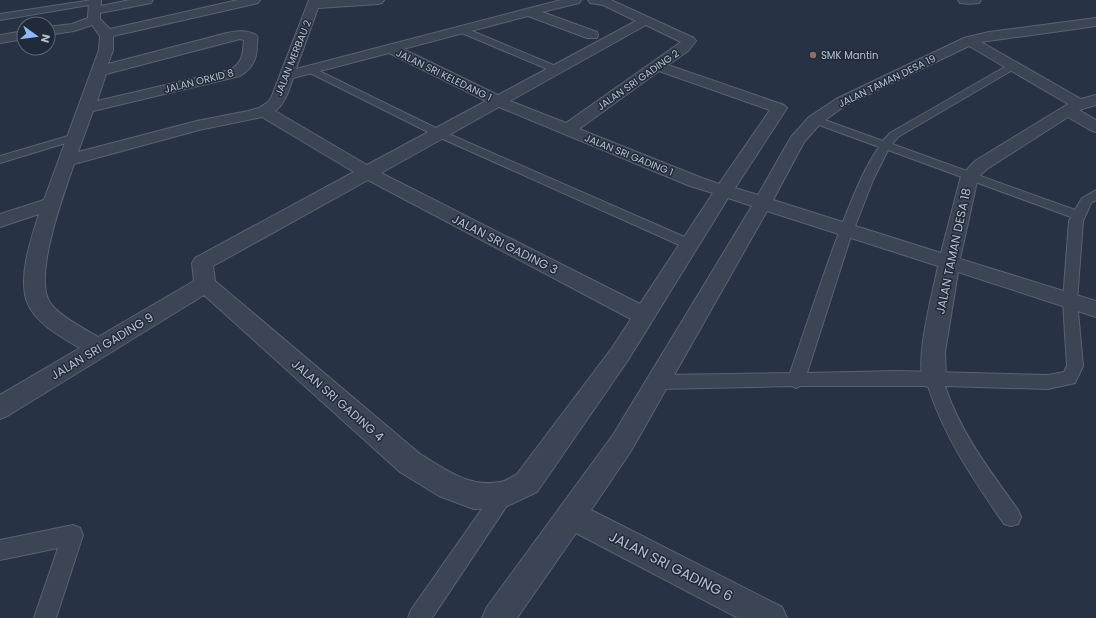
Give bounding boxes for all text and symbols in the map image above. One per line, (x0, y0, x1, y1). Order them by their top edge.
north arrow (16, 16, 56, 56)
street label: JALAN MERBAU 2 (271, 18, 315, 98)
text: N (37, 32, 54, 44)
street label: JALAN SRI KELEDANG 1 (394, 45, 494, 105)
street label: JALAN SRI GADING 2 (594, 46, 682, 114)
place label: SMK Mantin (821, 48, 878, 63)
marker: SMK Mantin (808, 50, 818, 60)
street label: JALAN TAMAN DESA 19 (836, 51, 938, 111)
street label: JALAN ORKID 8 (163, 65, 235, 97)
street label: JALAN SRI GADING 1 (582, 130, 676, 180)
street label: JALAN TAMAN DESA 18 (931, 186, 975, 316)
street label: JALAN SRI GADING 3 (449, 210, 561, 278)
street label: JALAN SRI GADING 9 (47, 309, 157, 383)
street label: JALAN SRI GADING 4 (288, 355, 388, 445)
street label: JALAN SRI GADING 6 (605, 526, 737, 606)

